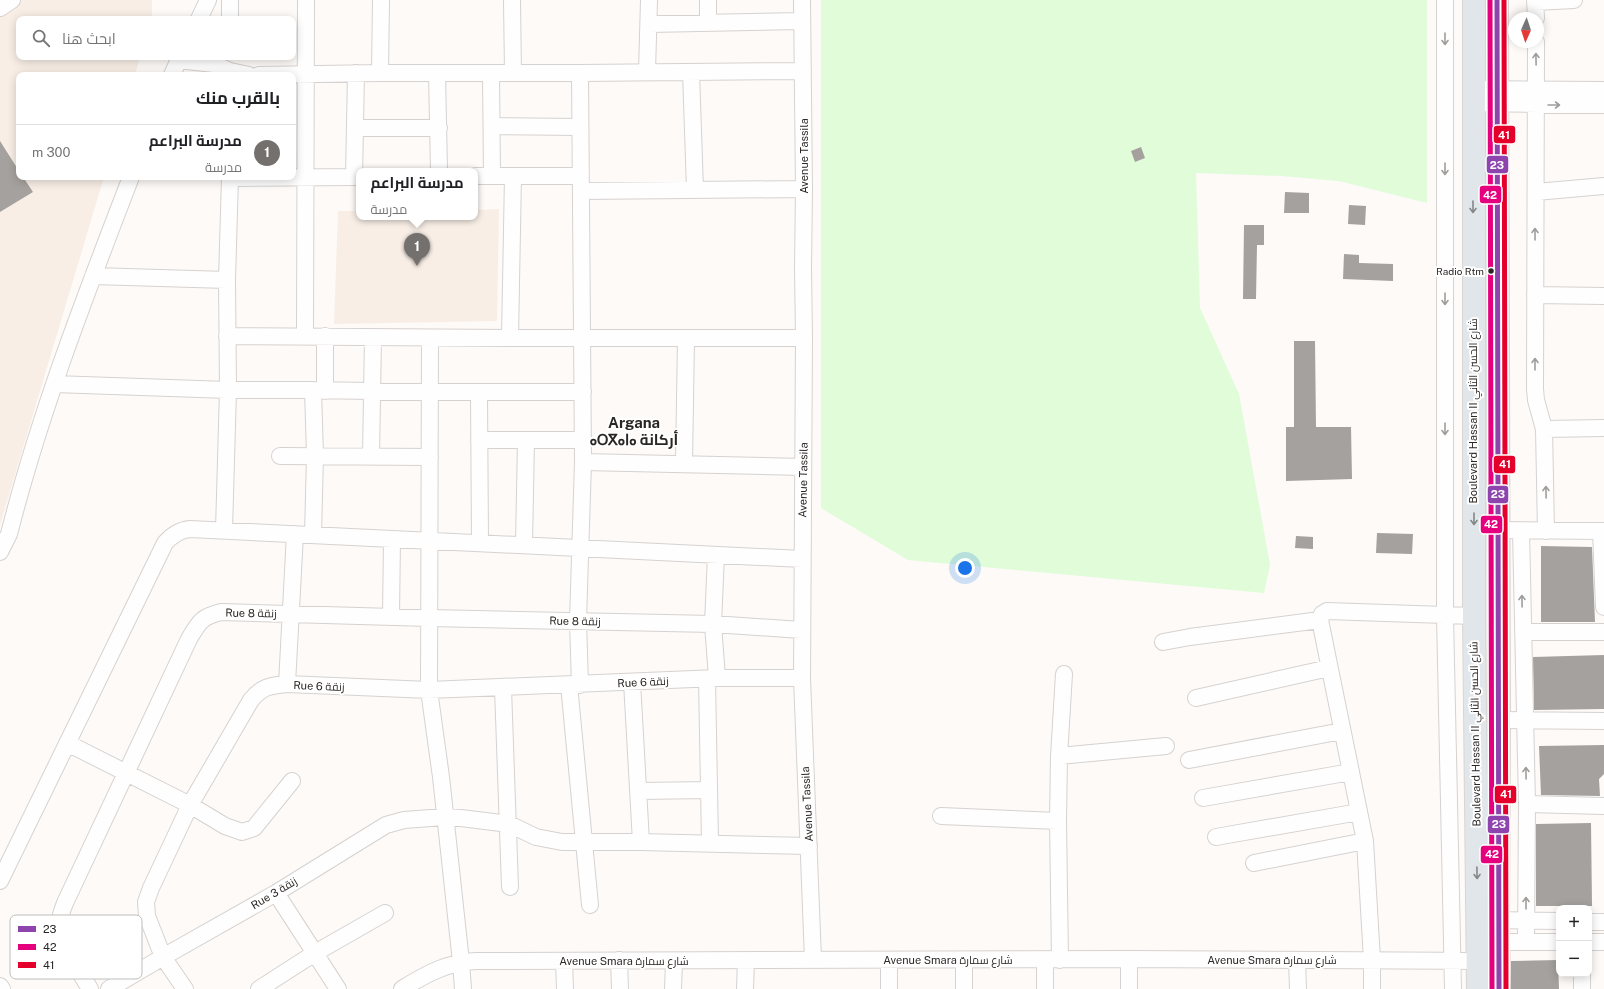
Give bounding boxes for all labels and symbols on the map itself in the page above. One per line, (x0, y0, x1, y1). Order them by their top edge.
north arrow (1508, 12, 1544, 48)
one-way arrow (1441, 32, 1449, 45)
one-way arrow (1532, 53, 1540, 66)
one-way arrow (1547, 101, 1560, 109)
street label: Avenue Tassila (798, 118, 810, 194)
line badge: 41 (1493, 125, 1516, 144)
text: 41 (1498, 129, 1510, 141)
line badge: 23 (1486, 155, 1509, 174)
text: 23 (1490, 159, 1504, 171)
one-way arrow (1441, 162, 1449, 175)
line badge: 42 (1479, 185, 1502, 204)
text: 42 (1483, 189, 1497, 201)
one-way arrow (1469, 200, 1477, 213)
one-way arrow (1532, 228, 1539, 241)
pin: 1 (404, 233, 430, 266)
place label: Radio Rtm (1436, 265, 1484, 277)
marker: Radio Rtm (1486, 266, 1496, 276)
one-way arrow (1441, 292, 1449, 305)
street label: Boulevard Hassan II شارع الحسن الثاني (1467, 318, 1482, 504)
one-way arrow (1531, 358, 1539, 371)
district label: Argana ⴰⵔⴳⴰⵏⴰ أركانة (590, 414, 679, 449)
one-way arrow (1441, 422, 1449, 435)
street label: Avenue Tassila (796, 442, 810, 518)
line badge: 41 (1493, 455, 1516, 474)
text: 41 (1499, 458, 1511, 470)
line badge: 23 (1487, 485, 1509, 504)
one-way arrow (1542, 486, 1549, 499)
text: 23 (1491, 488, 1505, 500)
one-way arrow (1470, 512, 1478, 525)
line badge: 42 (1480, 515, 1503, 534)
text: 42 (1484, 518, 1498, 530)
your location (955, 558, 975, 578)
one-way arrow (1518, 595, 1526, 608)
street label: Rue 8 زنقة (225, 607, 277, 620)
street label: Rue 8 زنقة (549, 615, 601, 628)
street label: Boulevard Hassan II شارع الحسن الثاني (1467, 641, 1486, 827)
street label: Rue 6 زنقة (617, 675, 669, 690)
street label: Rue 6 زنقة (293, 679, 345, 694)
street label: Avenue Tassila (799, 766, 815, 842)
one-way arrow (1522, 767, 1530, 780)
line badge: 41 (1494, 785, 1517, 804)
text: 41 (1500, 788, 1512, 800)
line badge: 23 (1487, 815, 1510, 834)
text: 23 (1492, 818, 1506, 830)
line badge: 42 (1480, 845, 1503, 864)
text: 42 (1485, 848, 1499, 860)
one-way arrow (1473, 866, 1480, 879)
street label: Rue 3 زنقة (249, 875, 300, 912)
one-way arrow (1522, 897, 1530, 910)
legend (10, 915, 142, 979)
text: 23 (43, 923, 57, 935)
text: 42 (43, 941, 57, 953)
street label: Avenue Smara شارع سمارة (883, 954, 1013, 968)
street label: Avenue Smara شارع سمارة (1207, 954, 1337, 968)
street label: Avenue Smara شارع سمارة (559, 955, 689, 969)
text: 41 (43, 959, 54, 971)

